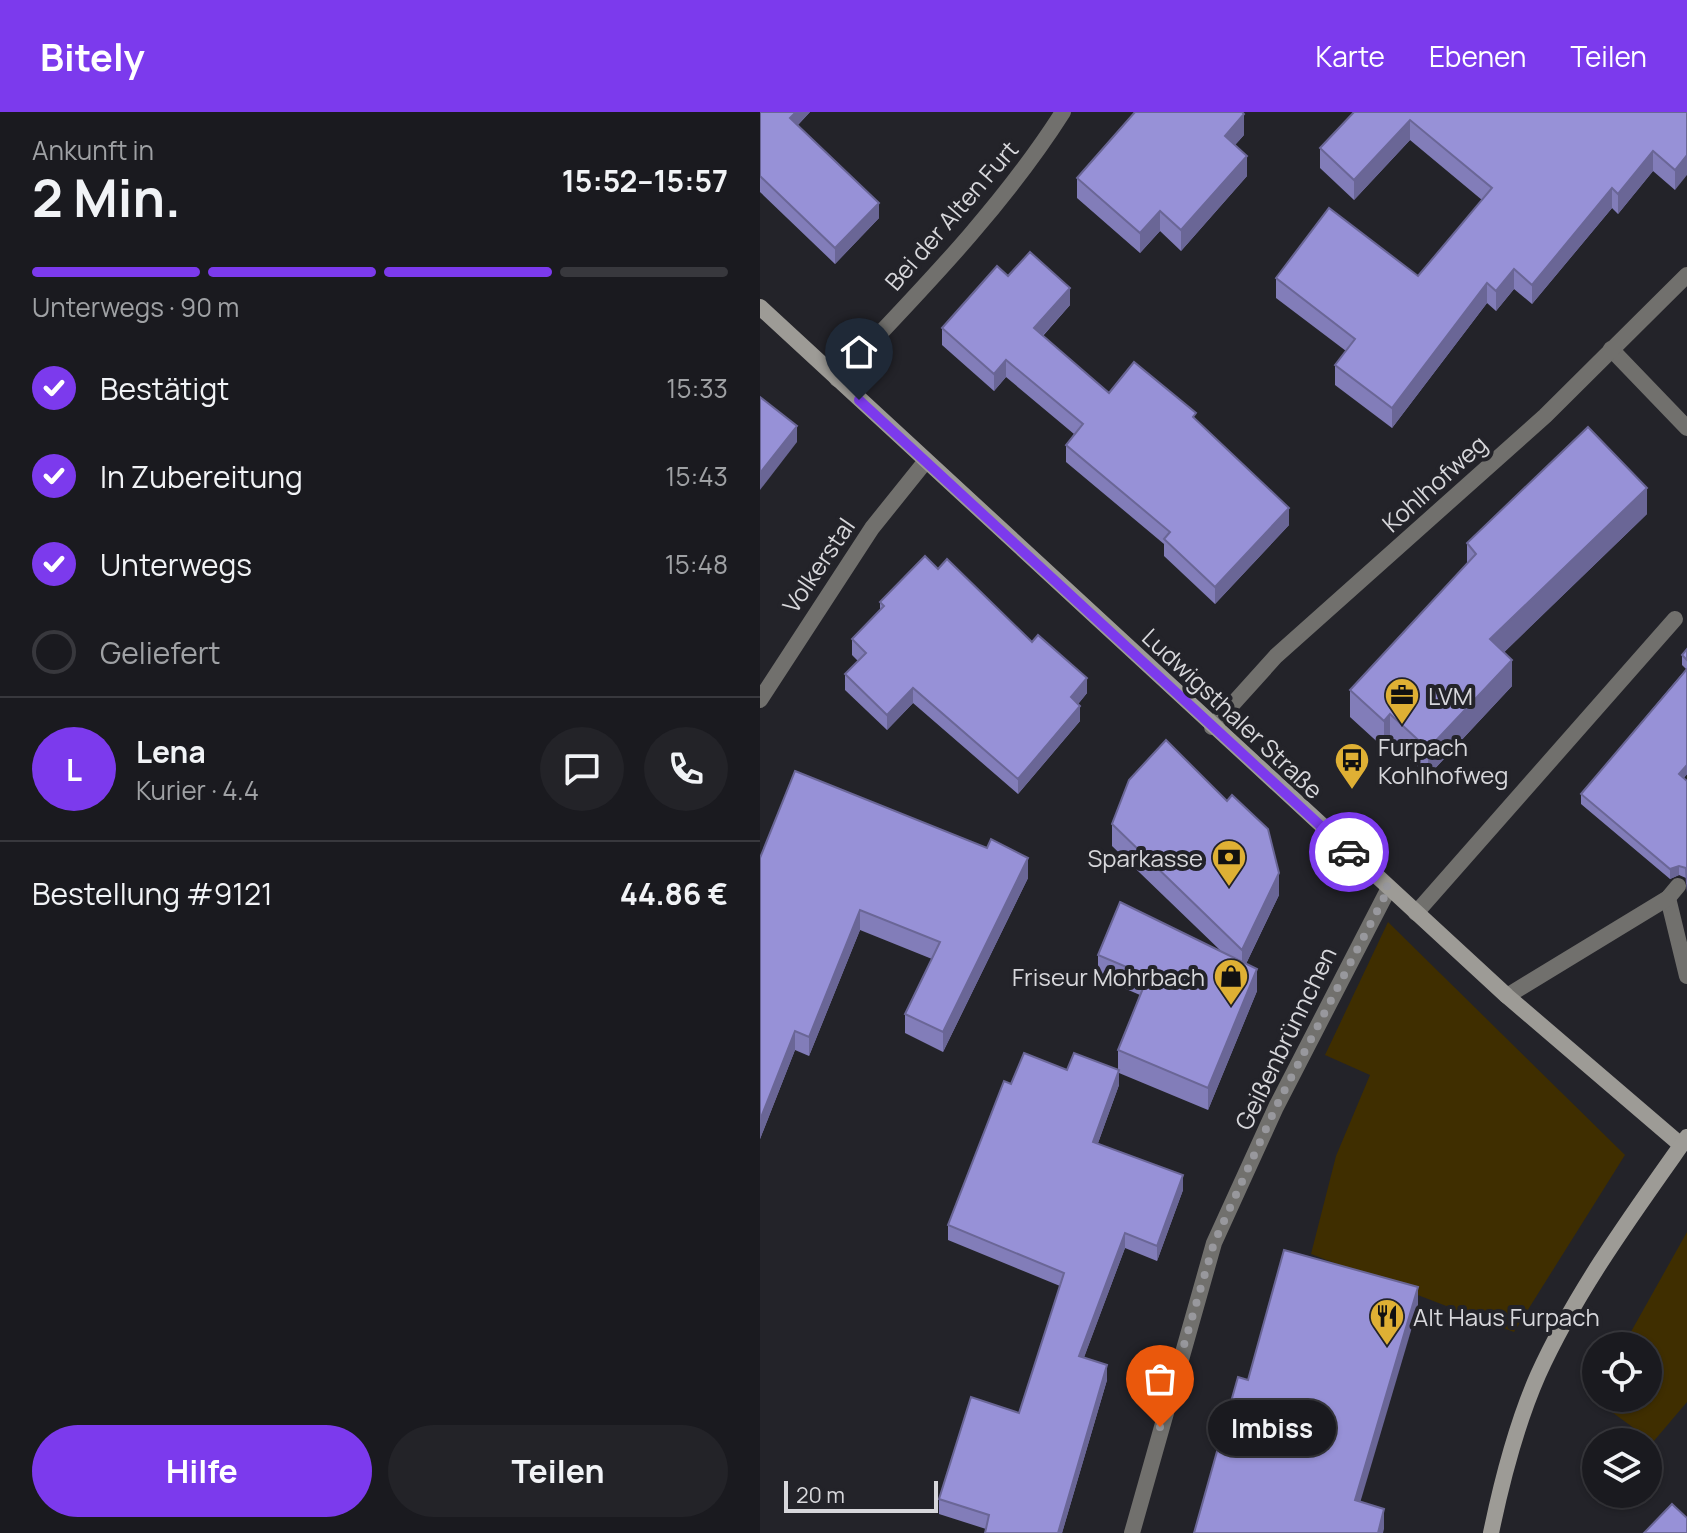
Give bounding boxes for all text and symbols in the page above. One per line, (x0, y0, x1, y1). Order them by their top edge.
text: Bitely (40, 30, 145, 82)
text: Karte (1316, 37, 1385, 75)
text: Ebenen (1429, 37, 1527, 75)
text: Teilen (1571, 37, 1647, 75)
text: Ankunft in (32, 132, 154, 168)
street label: Bei der Alten Furt (877, 133, 1025, 297)
text: 15:52–15:57 (562, 160, 728, 201)
text: 2 Min. (32, 162, 181, 233)
text: Unterwegs · 90 m (32, 289, 239, 325)
pin (825, 318, 893, 400)
icon: home (837, 330, 881, 374)
icon: check (32, 366, 76, 410)
text: Bestätigt (100, 368, 229, 409)
text: 15:33 (666, 370, 728, 406)
street label: Kohlhofweg (1374, 427, 1494, 539)
icon: check (32, 454, 76, 498)
text: In Zubereitung (100, 456, 303, 497)
text: 15:43 (665, 458, 728, 494)
street label: Volkerstal (774, 511, 862, 619)
icon: check (32, 542, 76, 586)
text: Unterwegs (100, 544, 252, 585)
text: 15:48 (665, 546, 728, 582)
street label: Ludwigsthaler Straße (1135, 620, 1331, 806)
text: Geliefert (100, 632, 221, 673)
office icon: LVM (1383, 676, 1421, 726)
place label: LVM (1428, 679, 1473, 712)
button: chat (540, 727, 624, 811)
button: phone (644, 727, 728, 811)
place label: Furpach Kohlhofweg (1378, 730, 1508, 791)
text: Lena (136, 731, 206, 772)
bus stop icon: Furpach Kohlhofweg (1333, 741, 1371, 791)
text: L (66, 749, 82, 790)
text: Kurier · 4.4 (136, 772, 259, 808)
courier (1309, 812, 1389, 892)
icon: car (1327, 830, 1371, 874)
bank icon: Sparkasse (1210, 838, 1248, 888)
place label: Sparkasse (1088, 841, 1203, 874)
text: Bestellung #9121 (32, 873, 273, 914)
text: 44.86 € (620, 873, 728, 914)
street label: Geißenbrünnchen (1226, 941, 1344, 1135)
shop icon: Friseur Mohrbach (1212, 957, 1250, 1007)
place label: Friseur Mohrbach (1012, 960, 1205, 993)
restaurant icon: Alt Haus Furpach (1368, 1297, 1406, 1347)
place label: Alt Haus Furpach (1413, 1300, 1600, 1333)
map controls (1582, 1332, 1662, 1508)
button: locate (1582, 1332, 1662, 1412)
pin (1126, 1345, 1194, 1427)
icon: bag (1138, 1357, 1182, 1401)
callout: Imbiss (1208, 1399, 1336, 1455)
text: Imbiss (1231, 1410, 1313, 1446)
button: Hilfe (32, 1425, 372, 1517)
button: Teilen (388, 1425, 728, 1517)
button: layers (1582, 1428, 1662, 1508)
scale bar (784, 1477, 938, 1513)
text: 20 m (796, 1480, 845, 1510)

